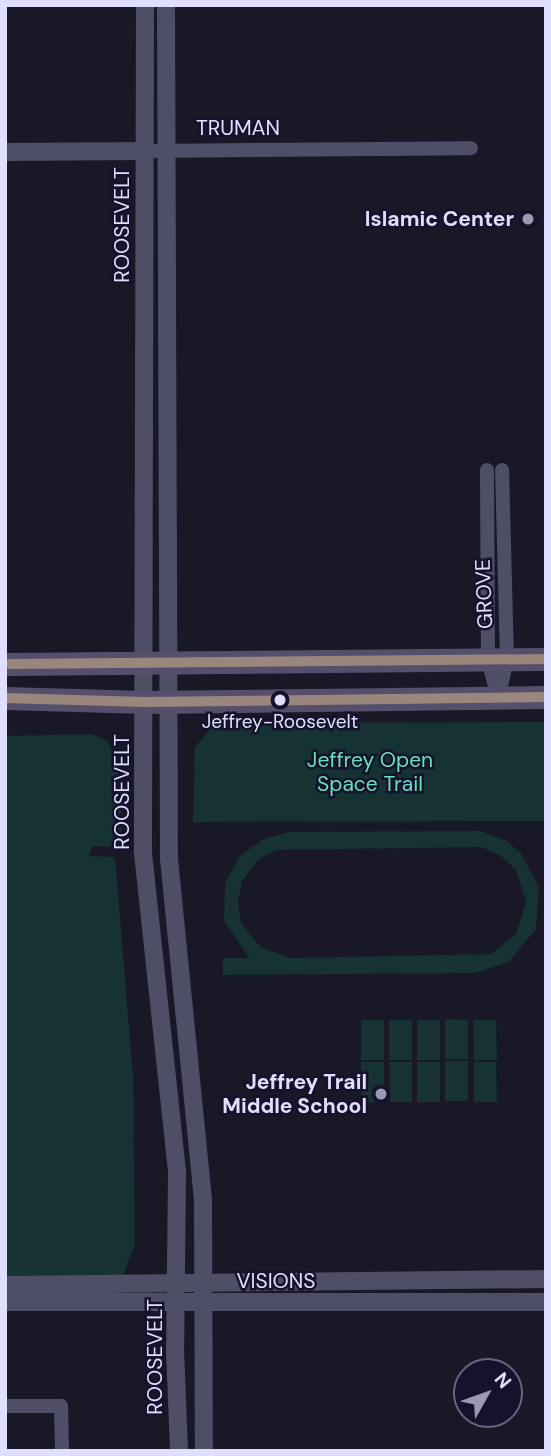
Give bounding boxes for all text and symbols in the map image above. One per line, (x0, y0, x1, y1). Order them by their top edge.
street label: TRUMAN (196, 115, 280, 141)
street label: ROOSEVELT (109, 167, 135, 283)
place label: Islamic Center (365, 206, 514, 232)
marker: Islamic Center (520, 211, 536, 227)
street label: GROVE (470, 559, 498, 629)
marker: Jeffrey-Roosevelt (273, 693, 287, 707)
place label: Jeffrey-Roosevelt (202, 711, 358, 733)
street label: ROOSEVELT (109, 734, 135, 850)
park label: Jeffrey Open Space Trail (307, 747, 433, 797)
place label: Jeffrey Trail Middle School (222, 1069, 367, 1119)
marker: Jeffrey Trail Middle School (373, 1086, 389, 1102)
street label: VISIONS (236, 1268, 316, 1294)
street label: ROOSEVELT (142, 1299, 168, 1415)
north arrow (453, 1358, 523, 1428)
text: N (489, 1367, 517, 1394)

